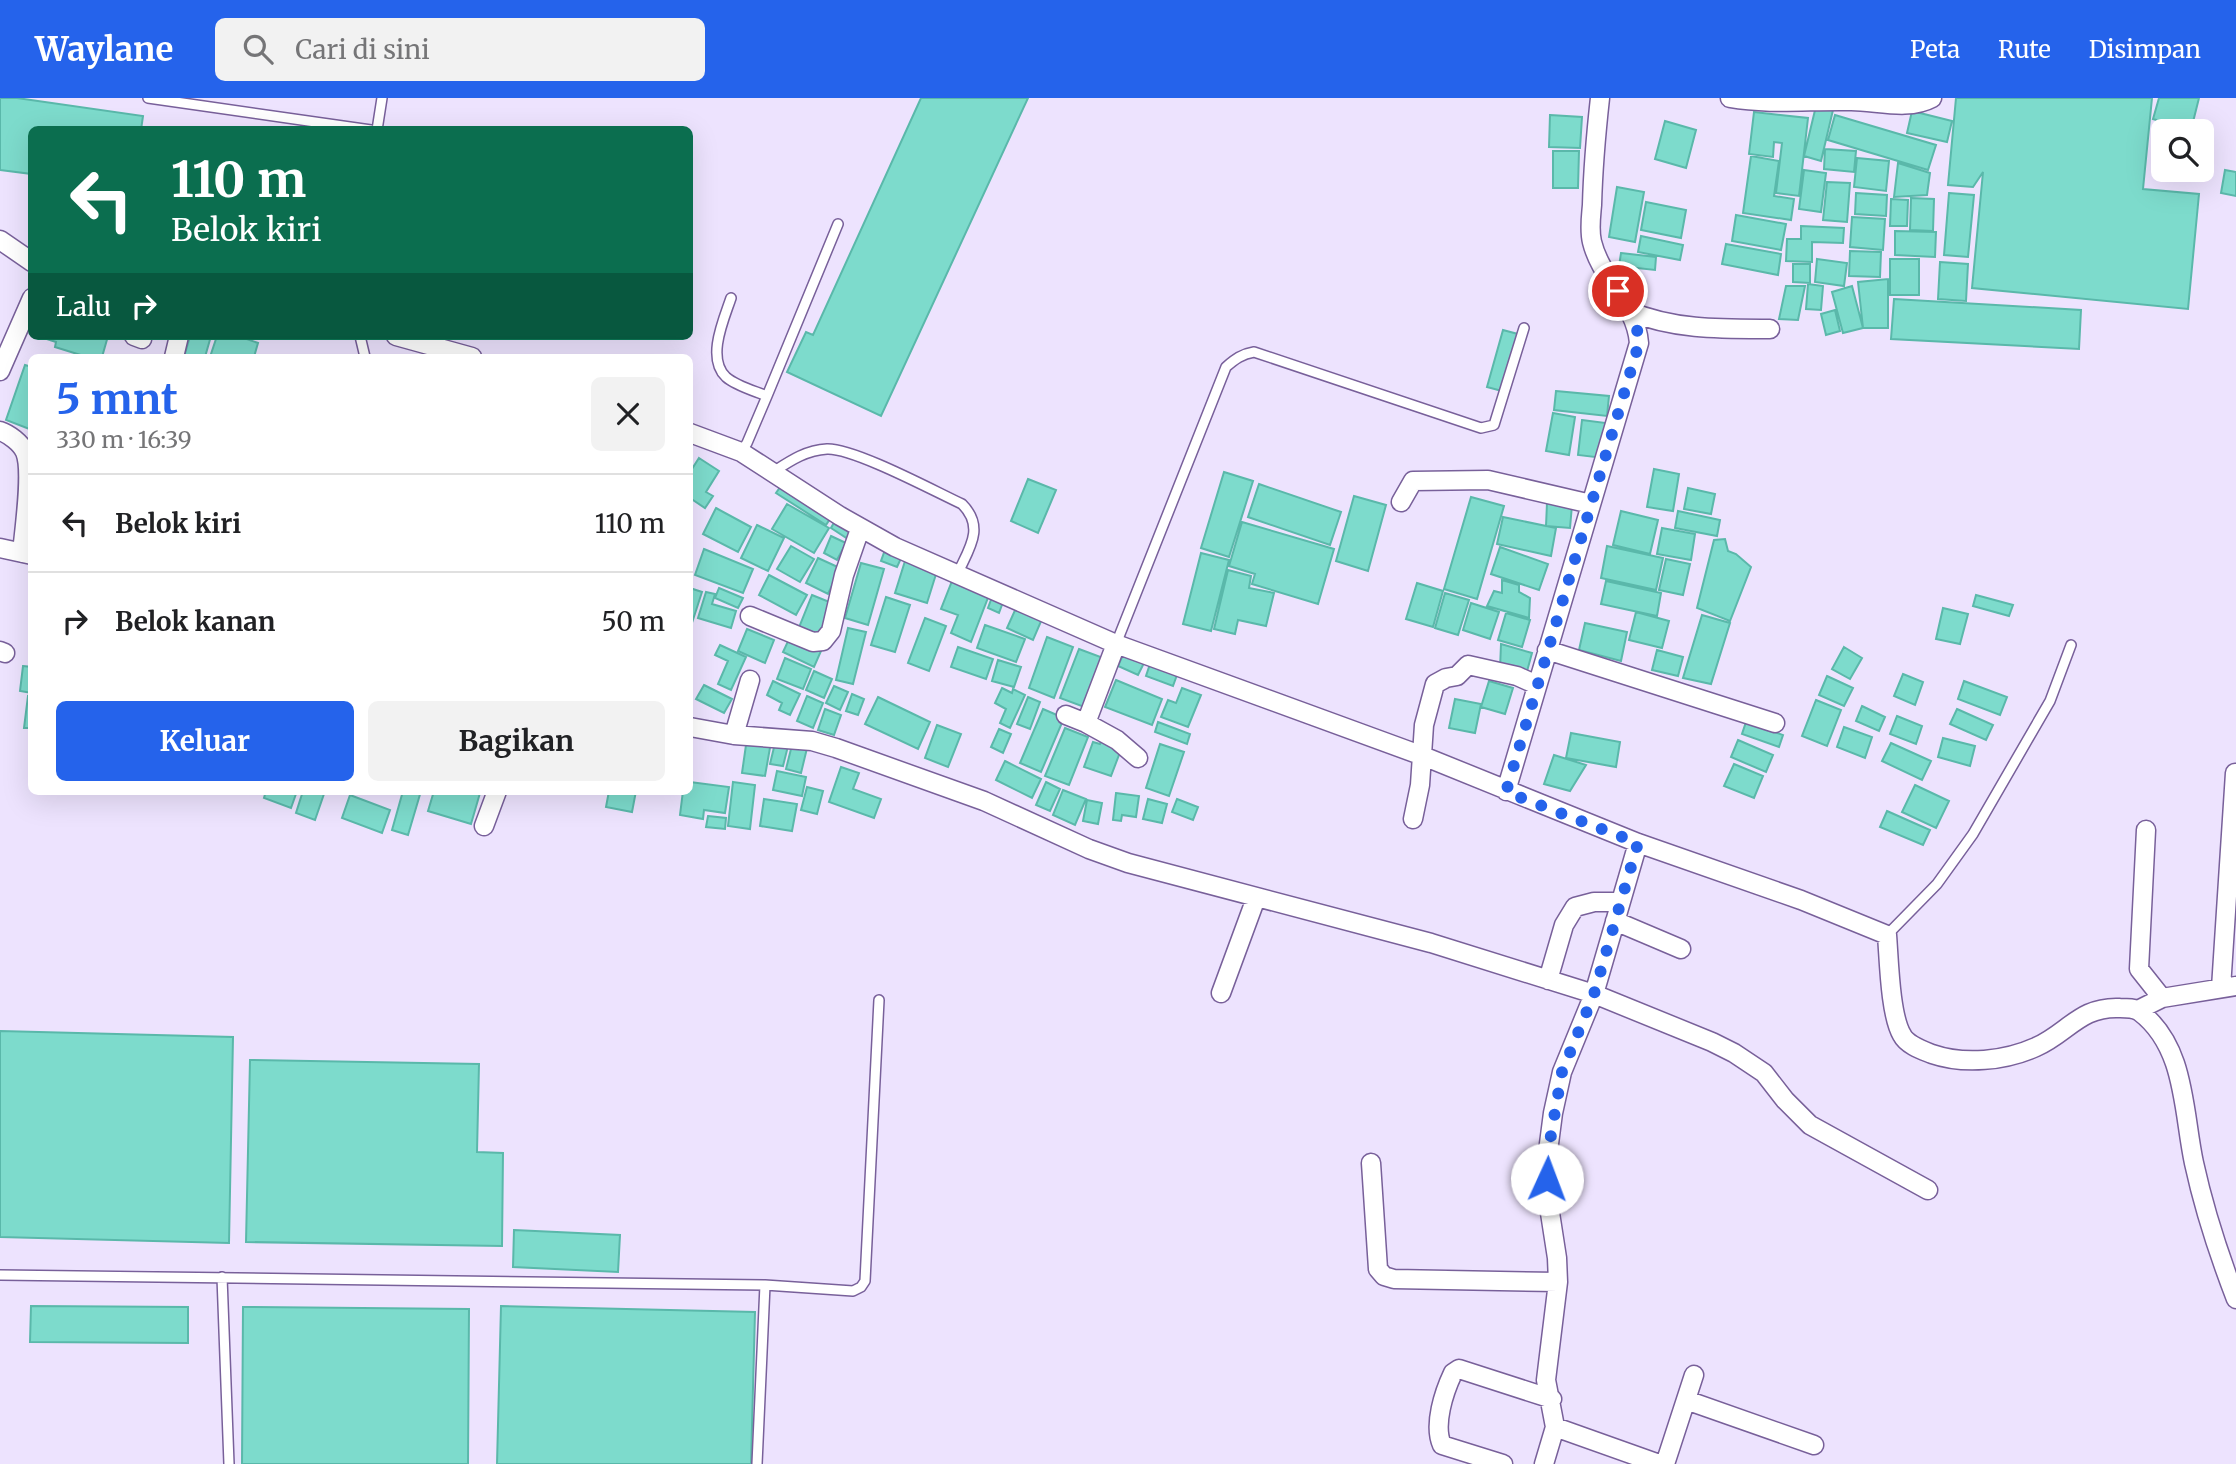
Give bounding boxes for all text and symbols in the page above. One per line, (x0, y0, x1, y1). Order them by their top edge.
search box (215, 18, 705, 81)
text: Waylane (35, 29, 173, 70)
icon: search (239, 30, 277, 68)
text: Cari di sini (295, 33, 430, 66)
text: Peta (1910, 34, 1960, 65)
text: Rute (1998, 34, 2051, 65)
text: Disimpan (2089, 34, 2201, 65)
map controls (2151, 119, 2214, 182)
button: search (2151, 119, 2214, 182)
text: 110 m (171, 149, 306, 210)
icon: left (56, 154, 147, 245)
text: Belok kiri (171, 210, 322, 250)
pin (1588, 261, 1648, 321)
icon: arrive (1599, 272, 1637, 310)
icon: right (125, 287, 163, 325)
text: Lalu (56, 290, 111, 323)
text: 5 mnt (56, 373, 178, 425)
button: close (591, 377, 665, 451)
text: 330 m · 16:39 (56, 425, 192, 454)
icon: left (56, 504, 94, 542)
text: Belok kiri (115, 507, 241, 540)
text: 110 m (595, 507, 665, 540)
icon: right (56, 602, 94, 640)
text: Belok kanan (115, 605, 275, 638)
text: 50 m (601, 605, 665, 638)
button: Keluar (56, 701, 354, 781)
button: Bagikan (368, 701, 665, 781)
position arrow (1510, 1142, 1584, 1216)

